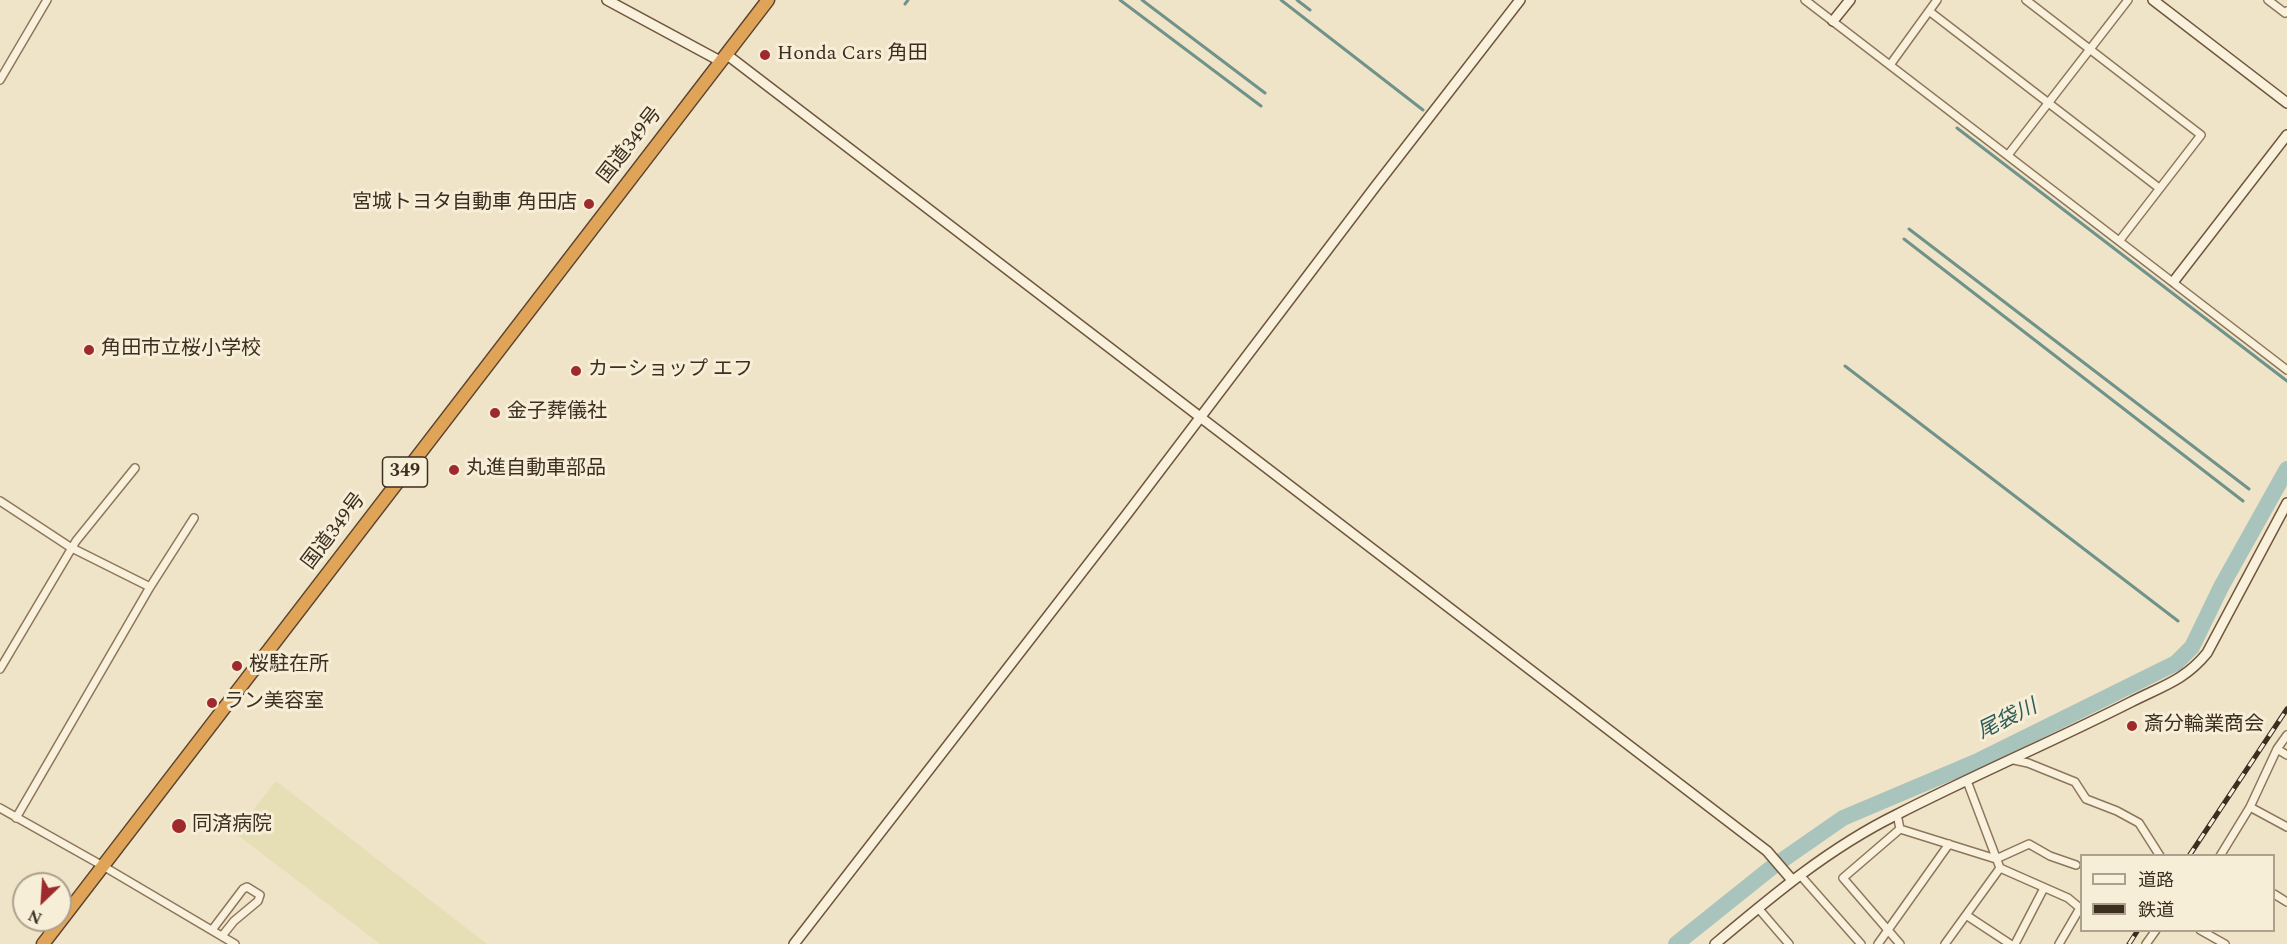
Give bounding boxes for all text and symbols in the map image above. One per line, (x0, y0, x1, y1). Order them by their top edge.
place label: Honda Cars 角田 (777, 43, 927, 67)
marker: Honda Cars 角田 (758, 48, 772, 62)
street label: 国道349号 (594, 103, 668, 189)
place label: 宮城トヨタ自動車 角田店 (352, 192, 577, 216)
marker: 宮城トヨタ自動車 角田店 (582, 197, 596, 211)
place label: 角田市立桜小学校 (101, 338, 261, 362)
marker: 角田市立桜小学校 (82, 343, 96, 357)
place label: カーショップ エフ (588, 359, 753, 383)
marker: カーショップ エフ (569, 364, 583, 378)
place label: 金子葬儀社 (507, 401, 607, 425)
marker: 金子葬儀社 (488, 406, 502, 420)
road number: 349 (382, 457, 428, 487)
place label: 丸進自動車部品 (466, 458, 606, 482)
marker: 丸進自動車部品 (447, 463, 461, 477)
street label: 国道349号 (298, 489, 372, 575)
place label: 桜駐在所 (249, 654, 329, 678)
marker: 桜駐在所 (230, 659, 244, 673)
place label: ラン美容室 (224, 691, 324, 715)
marker: ラン美容室 (205, 696, 219, 710)
water label: 尾袋川 (1974, 696, 2042, 746)
place label: 斎分輪業商会 (2144, 714, 2264, 738)
marker: 斎分輪業商会 (2125, 719, 2139, 733)
place label: 同済病院 (192, 814, 272, 838)
marker: 同済病院 (170, 817, 188, 835)
legend (2080, 854, 2275, 932)
text: 道路 (2138, 867, 2174, 894)
north arrow (12, 872, 72, 932)
text: 鉄道 (2138, 897, 2174, 924)
text: N (24, 903, 46, 930)

